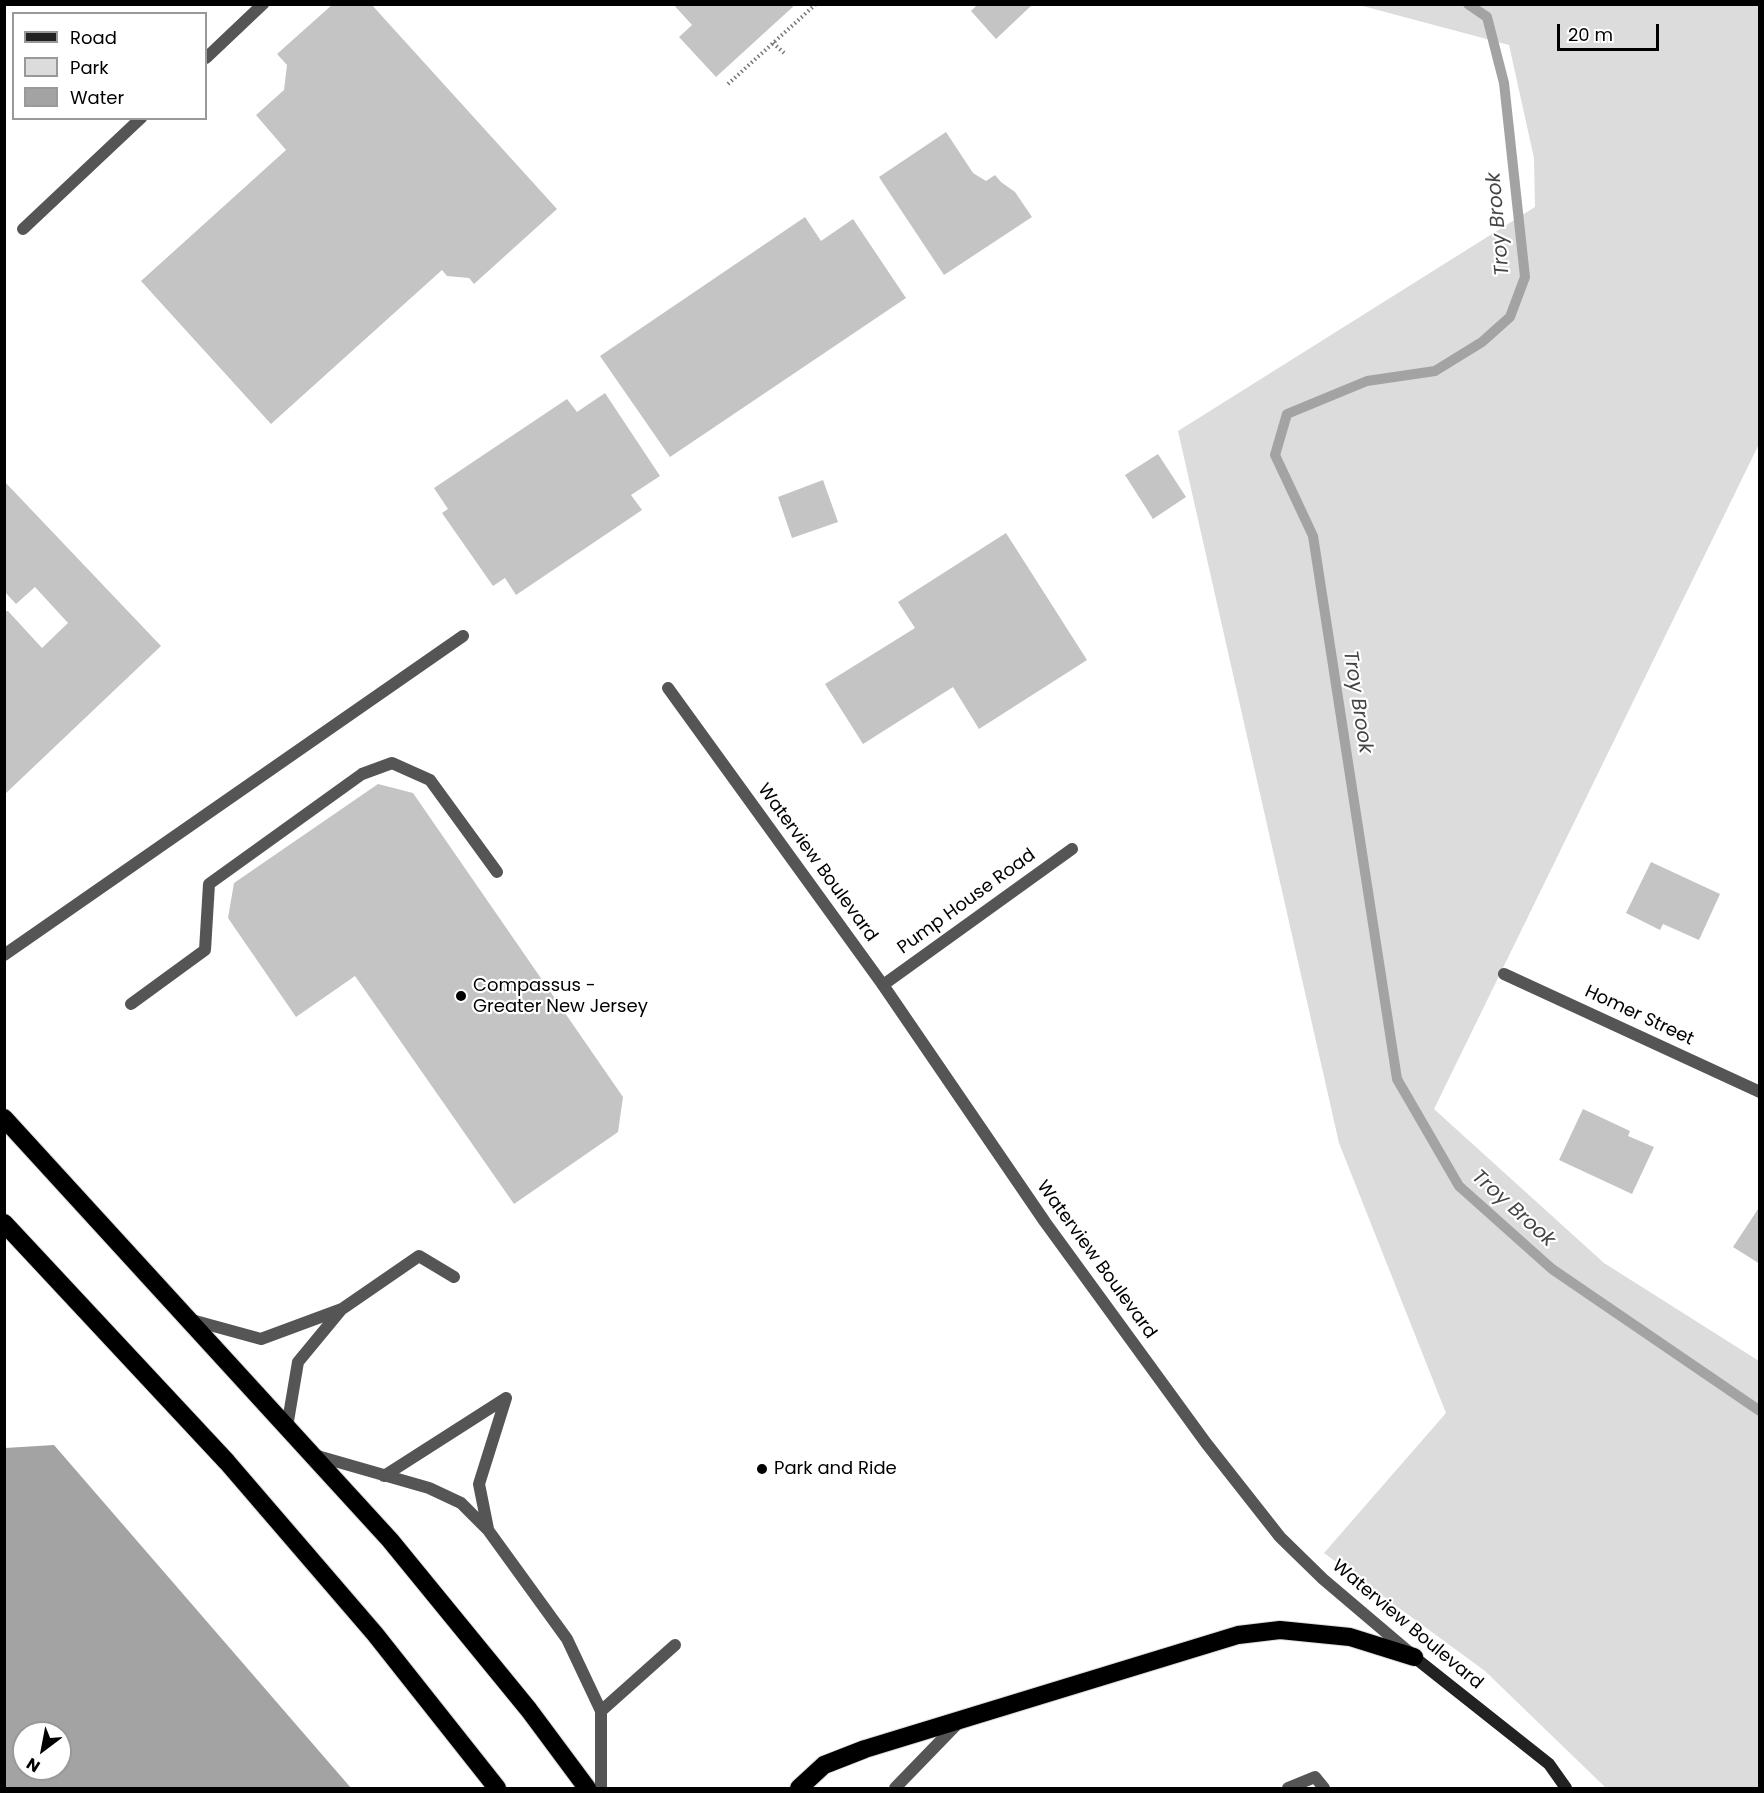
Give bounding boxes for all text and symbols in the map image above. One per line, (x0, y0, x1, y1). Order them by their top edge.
legend (12, 12, 207, 120)
scale bar (1560, 12, 1662, 50)
text: 20 m (1568, 22, 1613, 47)
text: Road (70, 25, 117, 50)
text: Park (70, 55, 109, 80)
text: Water (70, 85, 124, 110)
water label: Troy Brook (1483, 171, 1515, 277)
water label: Troy Brook (1337, 649, 1377, 755)
street label: Waterview Boulevard (752, 780, 882, 946)
street label: Pump House Road (894, 845, 1040, 959)
place label: Compassus - Greater New Jersey (473, 975, 648, 1018)
street label: Homer Street (1581, 981, 1697, 1051)
marker: Compassus - Greater New Jersey (454, 989, 468, 1003)
water label: Troy Brook (1466, 1165, 1560, 1253)
street label: Waterview Boulevard (1031, 1177, 1161, 1343)
place label: Park and Ride (774, 1458, 897, 1480)
marker: Park and Ride (755, 1462, 769, 1476)
street label: Waterview Boulevard (1327, 1556, 1487, 1694)
north arrow (12, 1721, 72, 1781)
text: N (22, 1752, 44, 1778)

